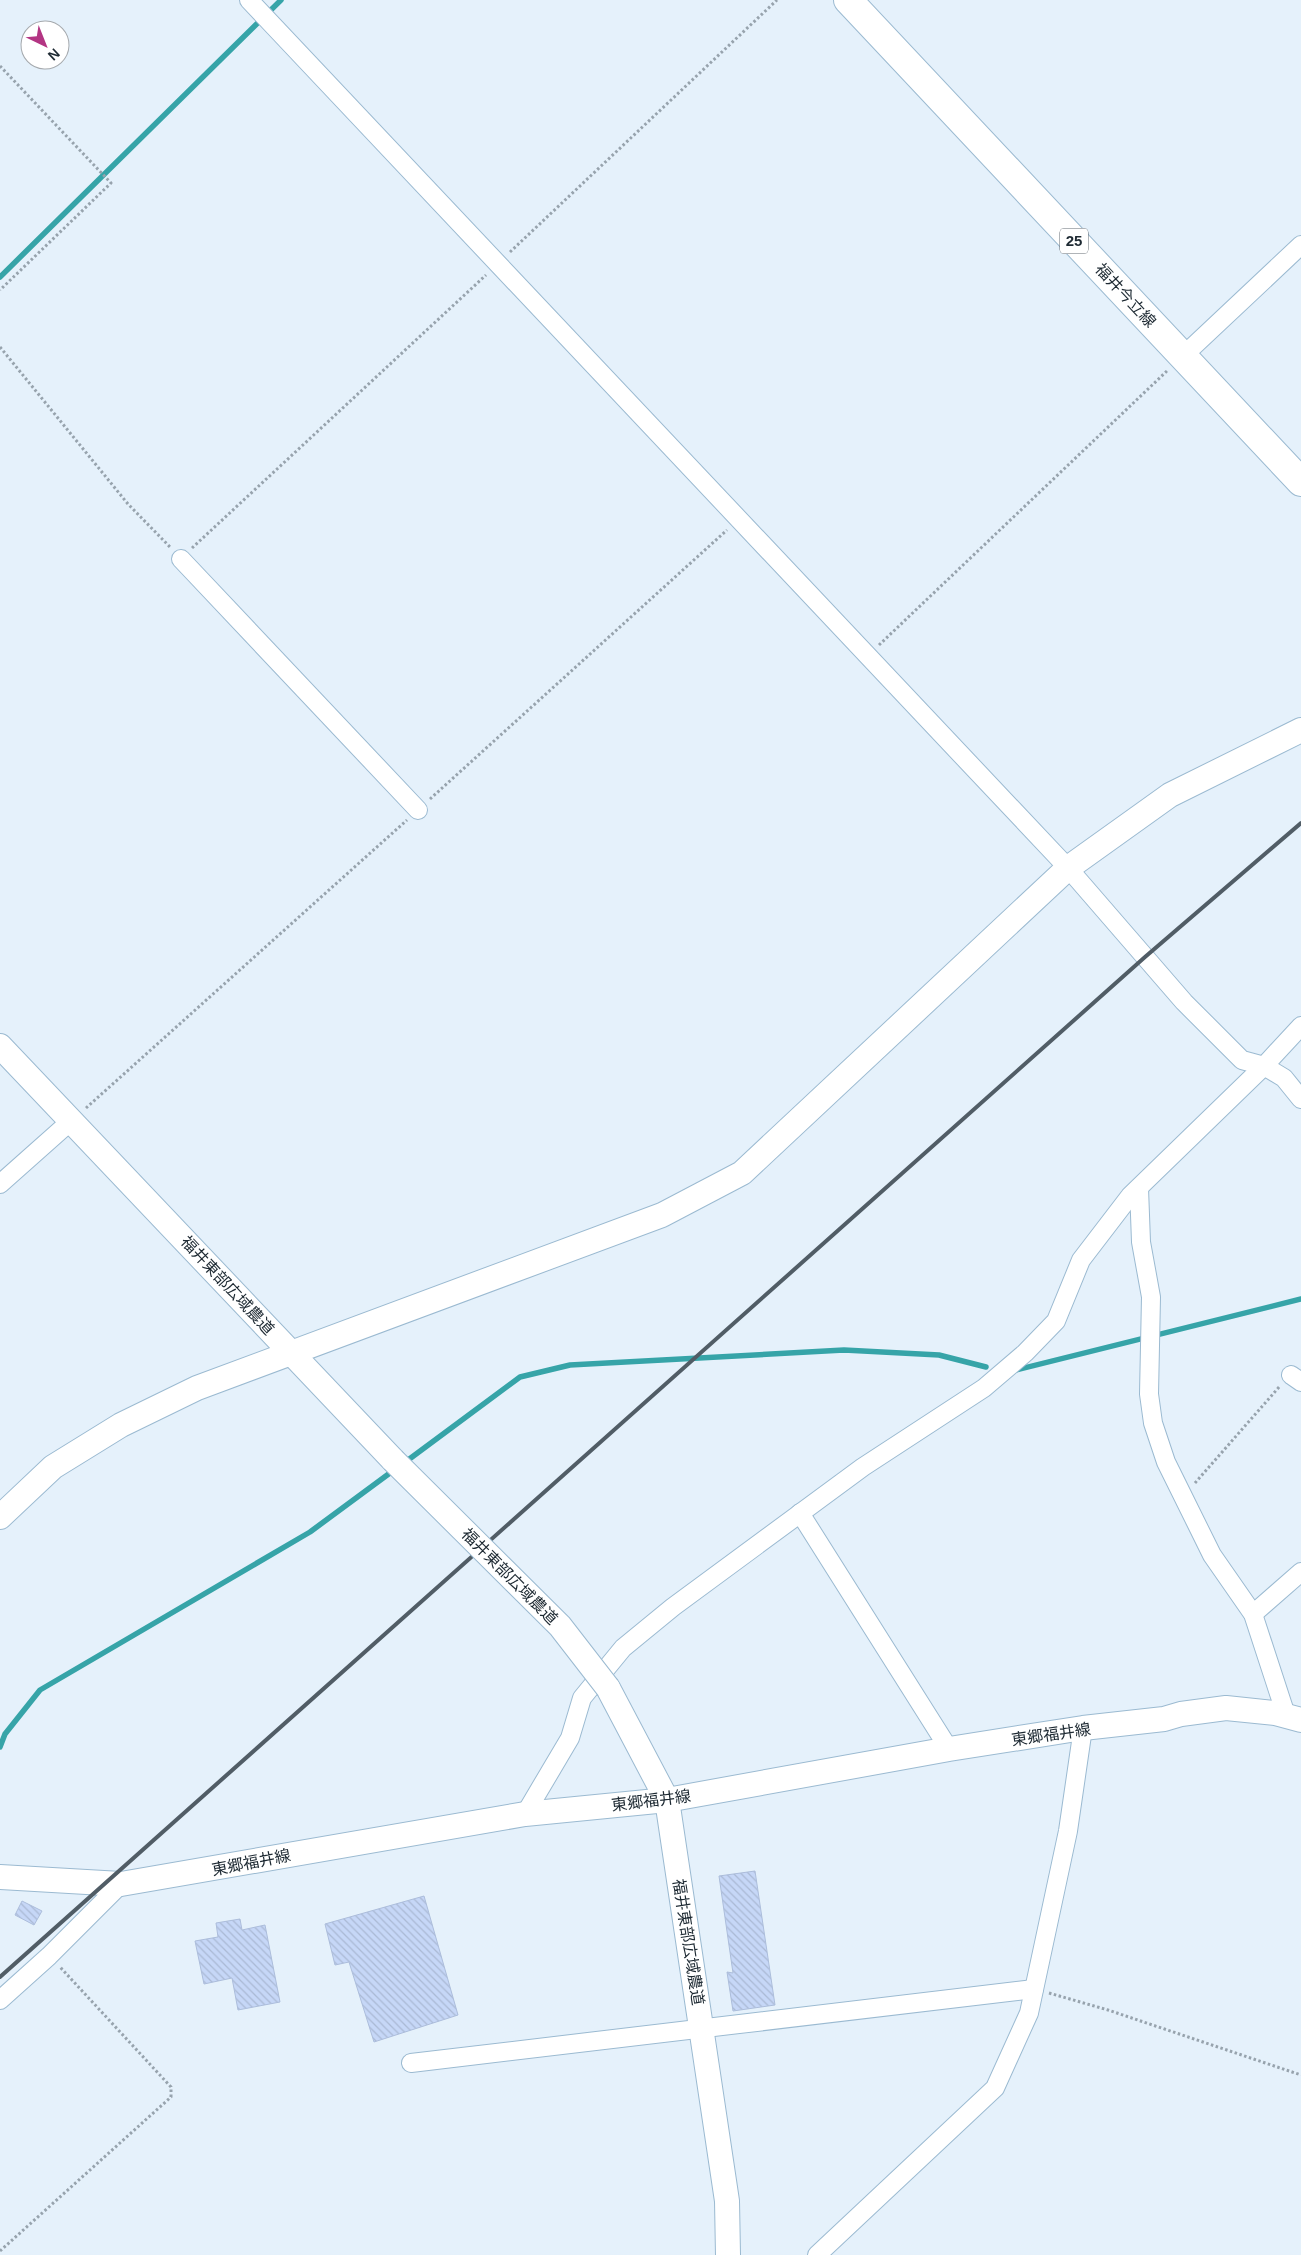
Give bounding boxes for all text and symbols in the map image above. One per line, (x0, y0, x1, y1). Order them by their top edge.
north arrow (20, 20, 70, 70)
text: N (45, 45, 63, 64)
road number: 25 (1060, 228, 1088, 254)
street label: 福井今立線 (1092, 260, 1159, 330)
street label: 福井東部広域農道 (178, 1233, 278, 1338)
street label: 福井東部広域農道 (458, 1525, 561, 1628)
street label: 東郷福井線 (1010, 1721, 1092, 1748)
street label: 東郷福井線 (610, 1787, 692, 1814)
street label: 東郷福井線 (210, 1847, 292, 1878)
street label: 福井東部広域農道 (670, 1878, 707, 2007)

